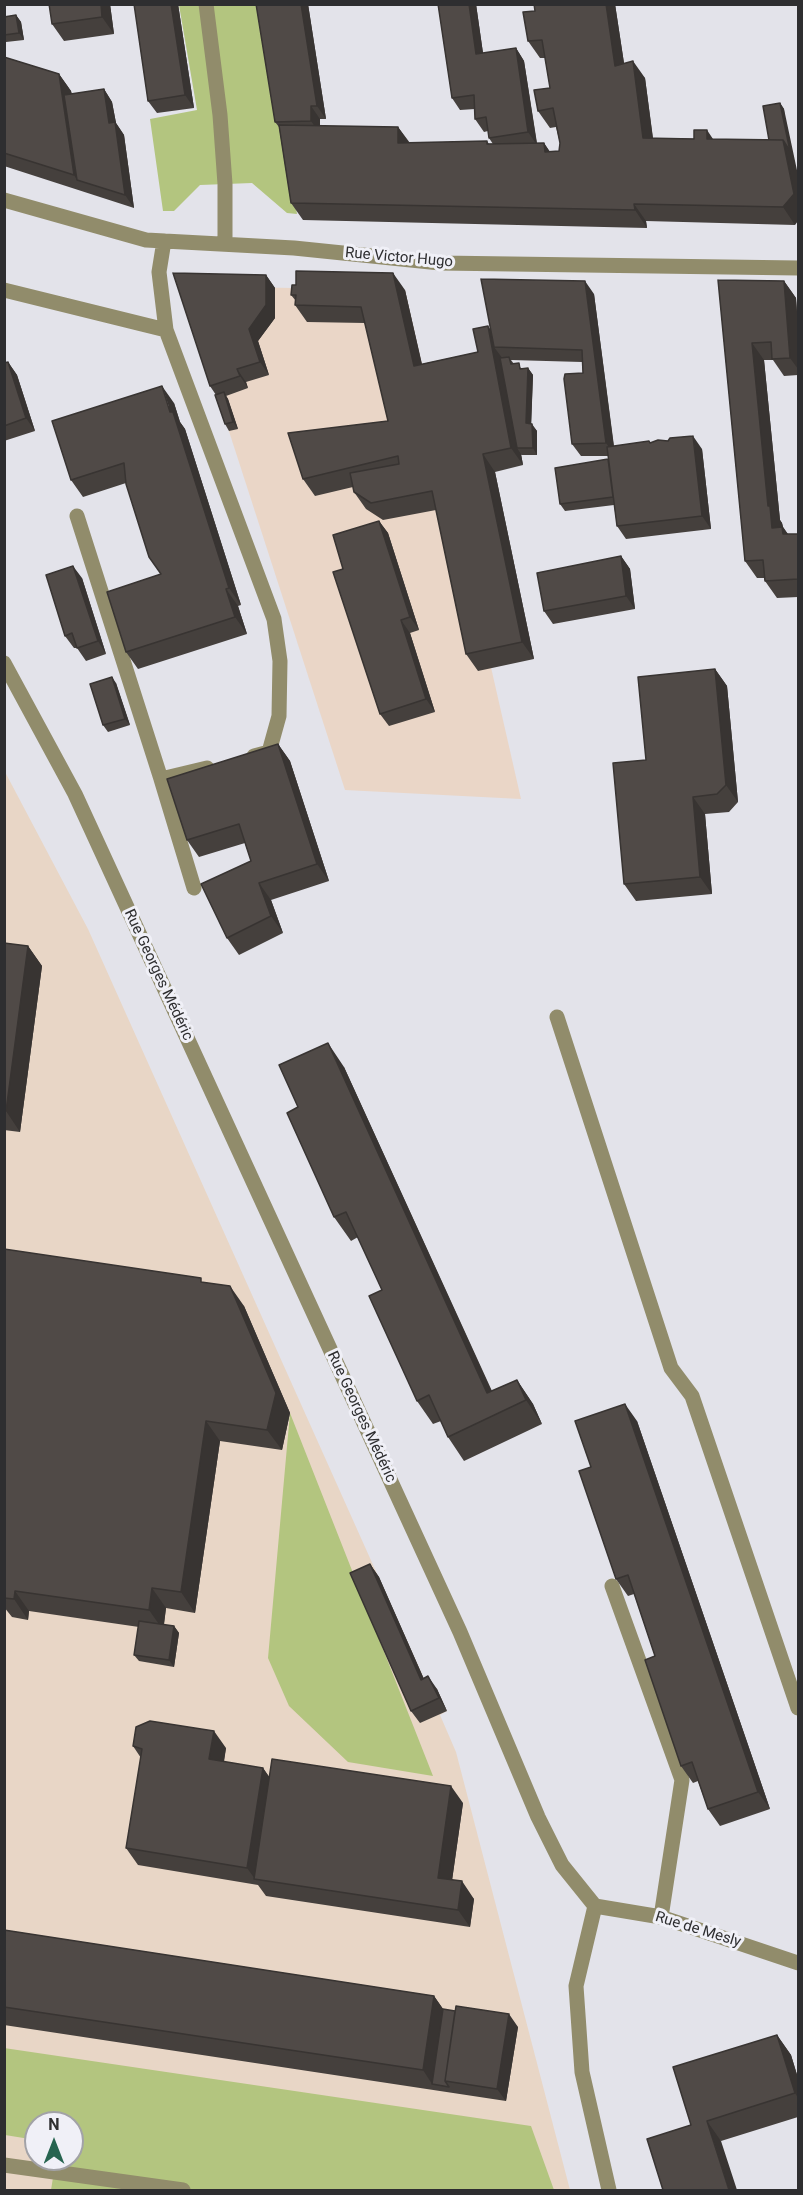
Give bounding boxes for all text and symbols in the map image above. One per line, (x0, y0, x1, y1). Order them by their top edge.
street label: Rue Victor Hugo (344, 244, 454, 272)
street label: Rue Georges Médéric (120, 907, 196, 1043)
street label: Rue Georges Médéric (323, 1349, 399, 1485)
street label: Rue de Mesly (653, 1908, 743, 1952)
north arrow (24, 2111, 84, 2171)
text: N (48, 2115, 60, 2134)

